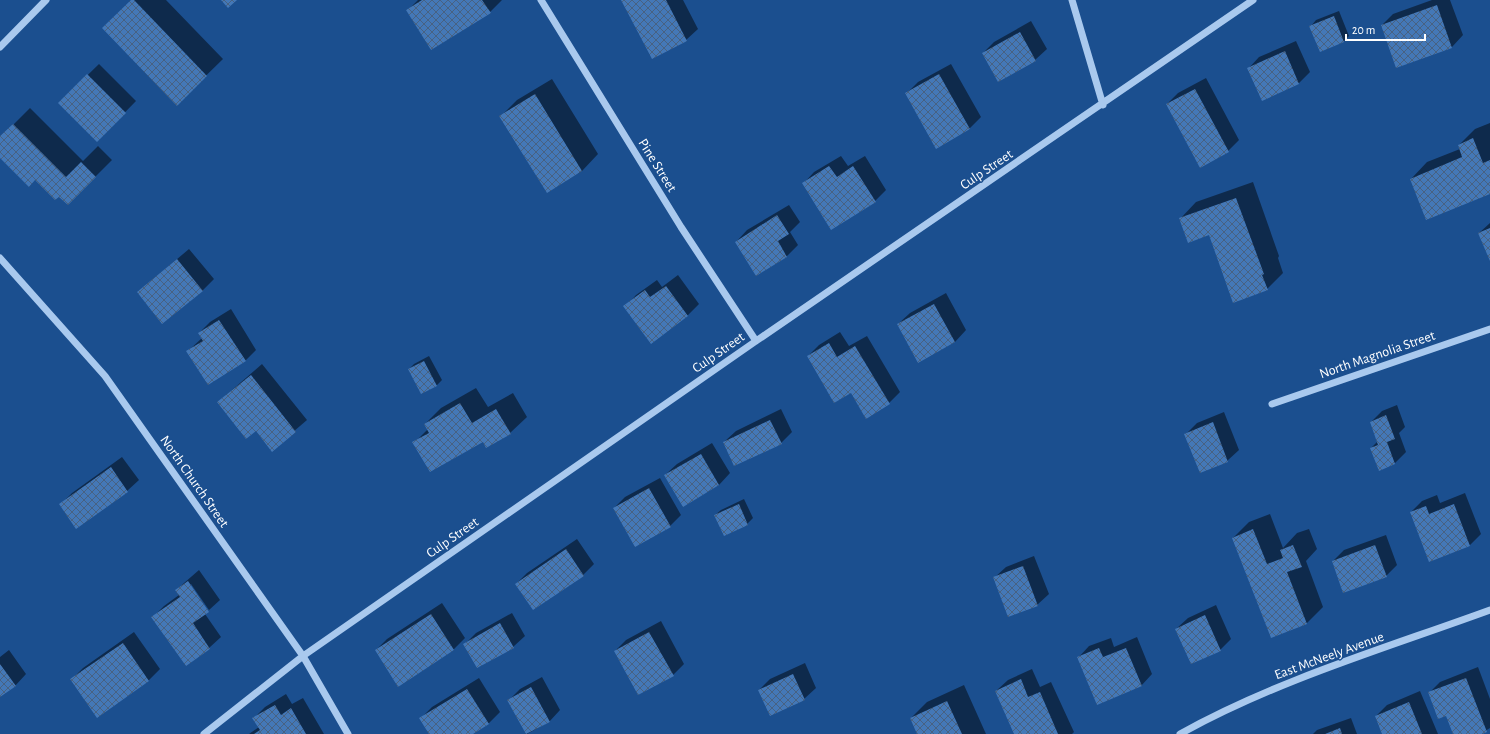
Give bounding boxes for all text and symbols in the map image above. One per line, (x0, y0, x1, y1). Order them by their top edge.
scale bar (1346, 16, 1425, 42)
text: 20 m (1352, 24, 1375, 36)
street label: Pine Street (635, 137, 679, 195)
street label: Culp Street (958, 147, 1016, 192)
street label: North Magnolia Street (1318, 328, 1438, 381)
street label: Culp Street (690, 330, 748, 376)
street label: North Church Street (157, 433, 231, 531)
street label: Culp Street (424, 515, 482, 561)
street label: East McNeely Avenue (1273, 630, 1386, 682)

